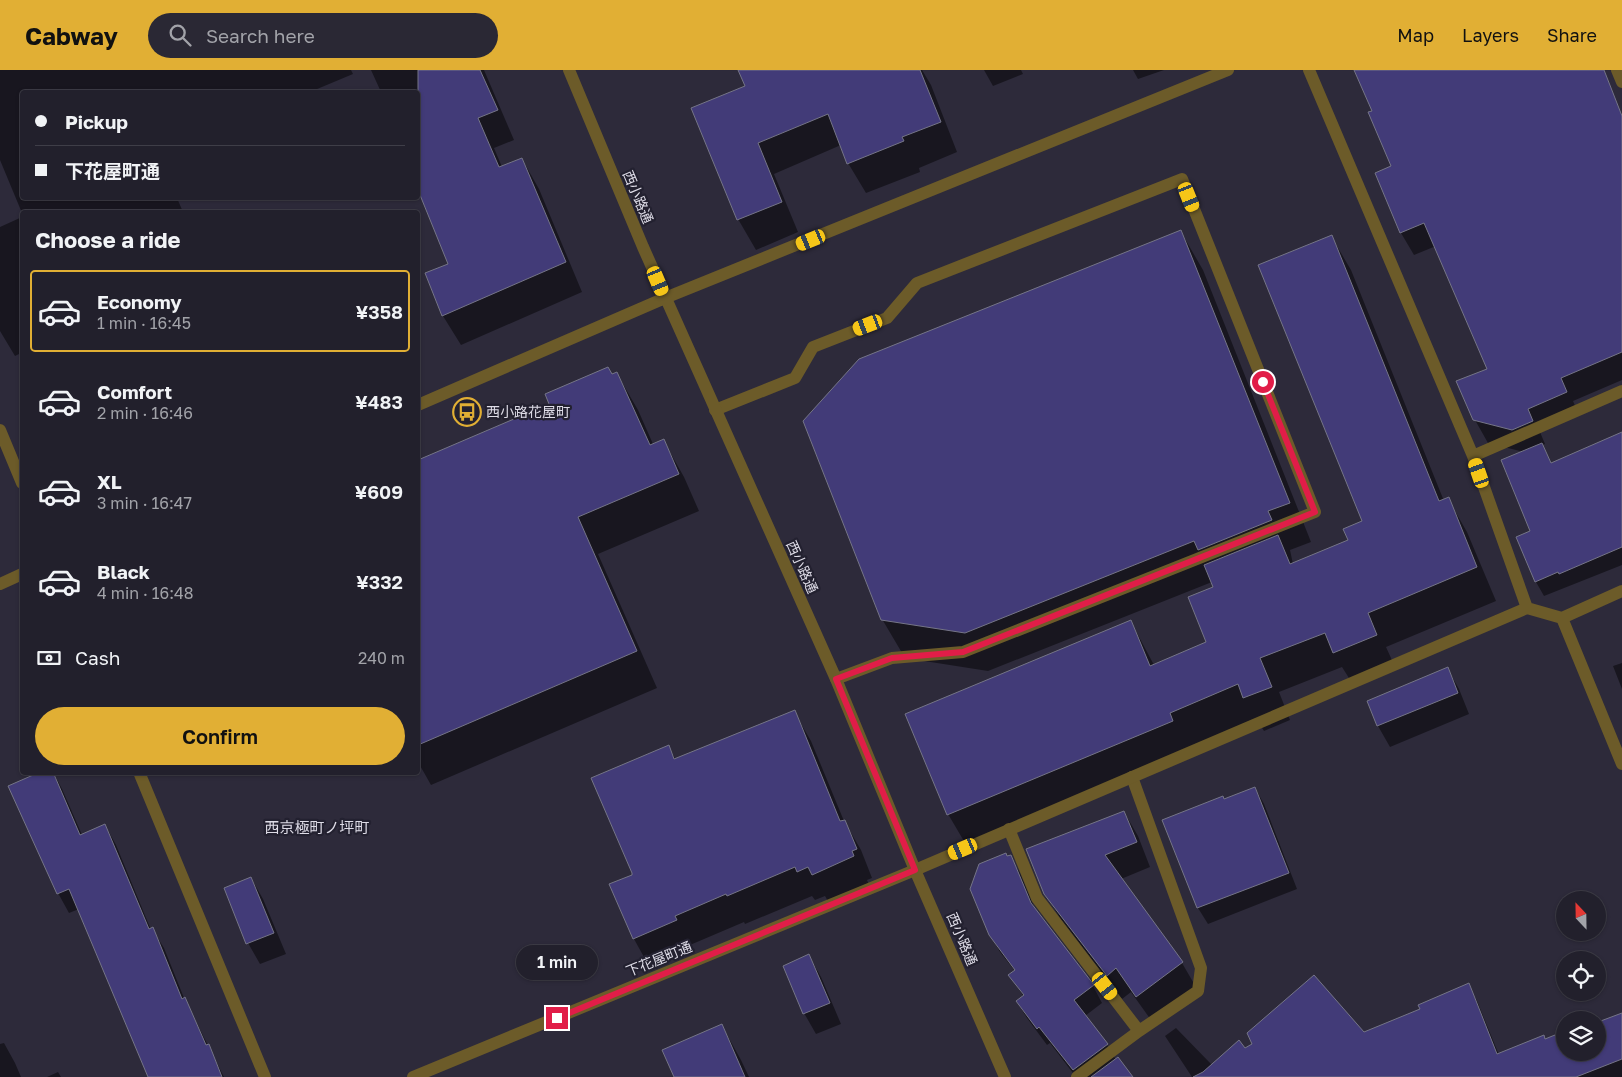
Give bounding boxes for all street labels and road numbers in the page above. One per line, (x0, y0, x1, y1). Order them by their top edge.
street label: 西小路通 (620, 168, 657, 226)
street label: 西小路通 (783, 538, 822, 596)
street label: 西小路通 (944, 910, 981, 968)
street label: 下花屋町通 (623, 938, 694, 980)

